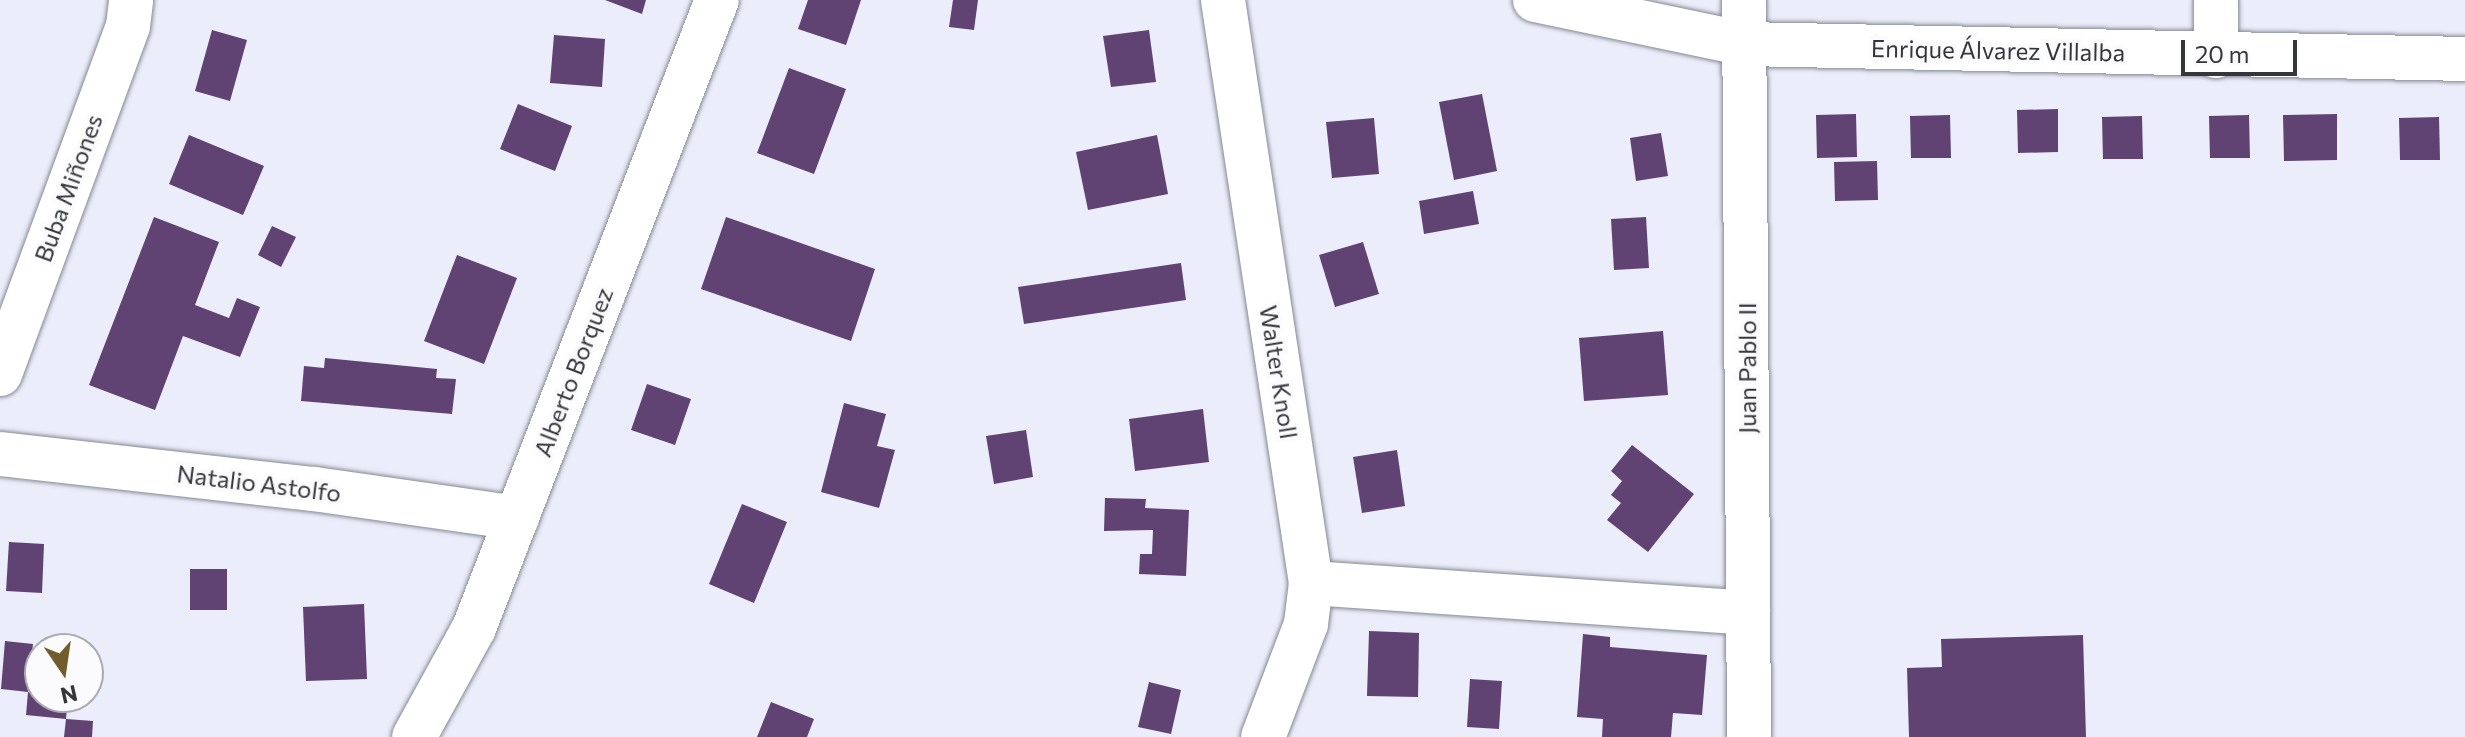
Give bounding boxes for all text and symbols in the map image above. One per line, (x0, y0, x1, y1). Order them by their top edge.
scale bar (2185, 24, 2301, 74)
street label: Enrique Álvarez Villalba (1871, 33, 2125, 67)
text: 20 m (2195, 39, 2249, 68)
street label: Buba Miñones (28, 110, 108, 266)
street label: Alberto Borquez (528, 283, 618, 461)
street label: Juan Pablo II (1733, 302, 1761, 434)
street label: Walter Knoll (1254, 303, 1304, 441)
street label: Natalio Astolfo (175, 459, 343, 507)
north arrow (24, 633, 104, 713)
text: N (58, 680, 80, 710)

